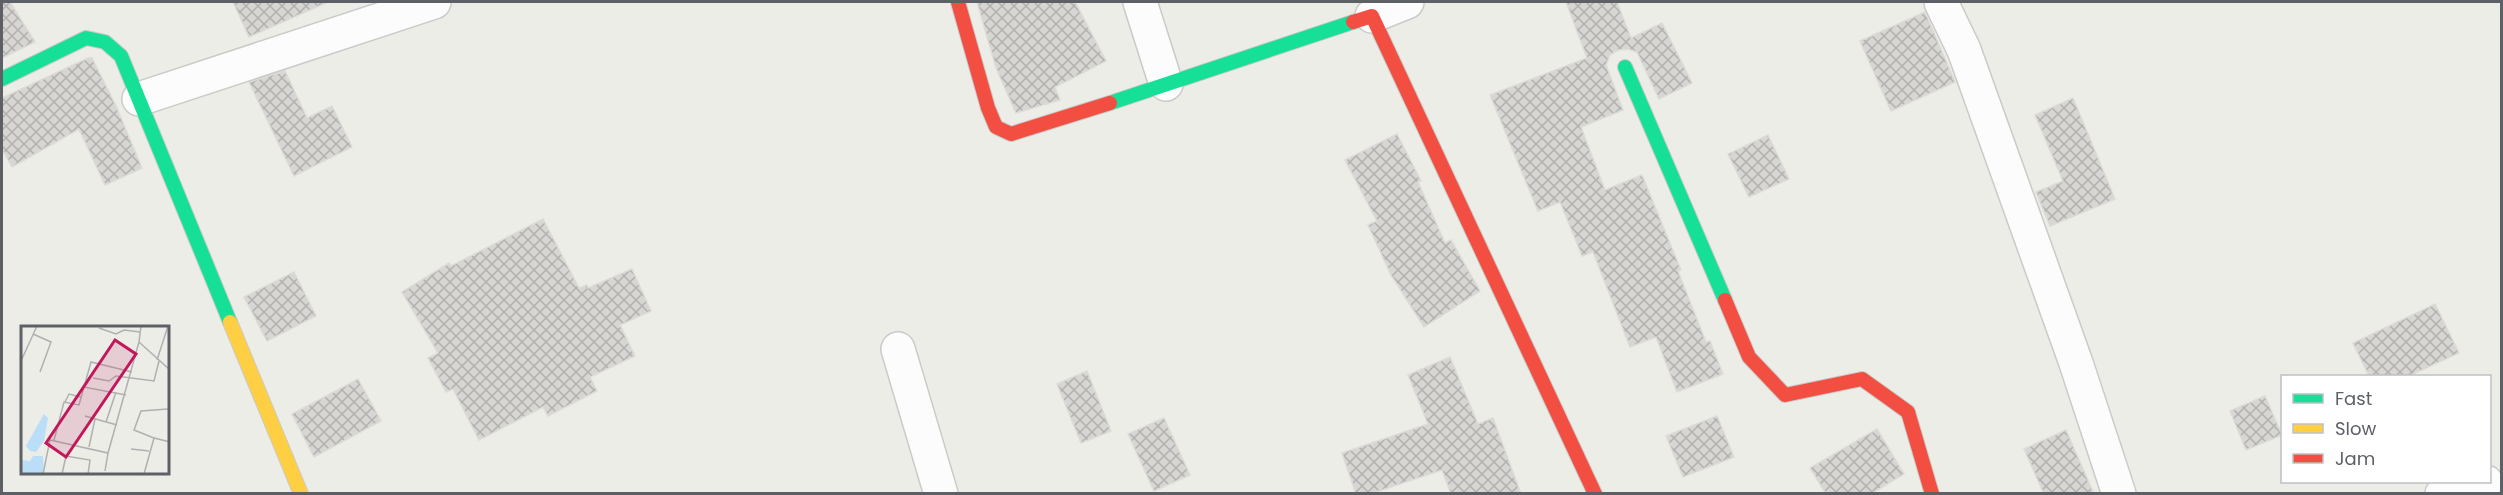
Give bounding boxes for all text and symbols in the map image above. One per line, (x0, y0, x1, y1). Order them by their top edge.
inset map (21, 326, 170, 474)
legend (2281, 375, 2491, 483)
text: Fast (2335, 386, 2372, 411)
text: Slow (2335, 416, 2377, 441)
text: Jam (2335, 446, 2375, 471)

